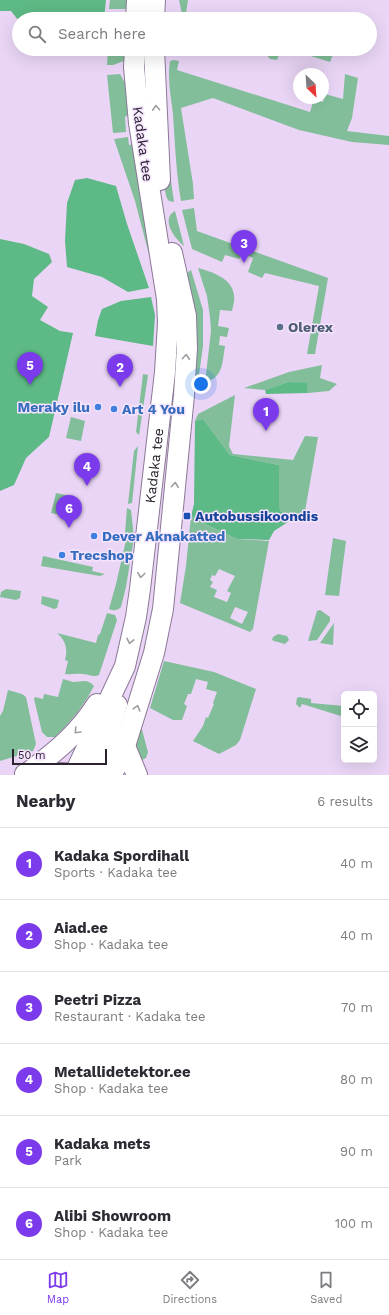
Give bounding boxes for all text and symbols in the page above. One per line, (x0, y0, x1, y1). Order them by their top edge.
search box (12, 12, 377, 56)
icon: search (26, 23, 48, 45)
text: Search here (58, 25, 146, 43)
north arrow (293, 68, 329, 104)
one-way arrow (152, 104, 161, 111)
street label: Kadaka tee (130, 105, 156, 183)
pin: 3 (231, 230, 257, 263)
place label: Olerex (288, 319, 334, 335)
marker: Olerex (275, 322, 285, 332)
pin: 5 (17, 352, 43, 385)
one-way arrow (182, 353, 191, 360)
pin: 2 (107, 354, 133, 387)
your location (191, 374, 211, 394)
pin: 1 (253, 398, 279, 431)
place label: Meraky ilu (18, 399, 90, 415)
place label: Art 4 You (122, 401, 185, 417)
marker: Meraky ilu (93, 402, 103, 412)
marker: Art 4 You (109, 404, 119, 414)
street label: Kadaka tee (142, 427, 166, 504)
pin: 4 (74, 453, 100, 486)
one-way arrow (170, 482, 179, 488)
pin: 6 (56, 495, 82, 528)
place label: Autobussikoondis (195, 508, 319, 524)
marker: Autobussikoondis (182, 511, 192, 521)
place label: Dever Aknakatted (102, 528, 225, 544)
marker: Dever Aknakatted (89, 531, 99, 541)
place label: Trecshop (70, 547, 134, 563)
marker: Trecshop (57, 550, 67, 560)
one-way arrow (137, 572, 146, 578)
one-way arrow (127, 638, 135, 644)
map controls (341, 691, 377, 763)
button: locate (341, 691, 377, 727)
one-way arrow (132, 705, 141, 712)
one-way arrow (74, 726, 82, 734)
button: layers (341, 727, 377, 763)
scale bar (12, 747, 107, 766)
text: 50 m (18, 749, 45, 762)
text: Nearby (16, 791, 75, 811)
text: 6 results (317, 794, 373, 809)
text: Kadaka Spordihall (54, 847, 189, 865)
text: 1 (26, 856, 32, 871)
text: 40 m (340, 856, 373, 871)
text: Sports · Kadaka tee (54, 865, 177, 880)
text: Aiad.ee (54, 919, 108, 937)
text: 2 (25, 928, 33, 943)
text: 40 m (340, 928, 373, 943)
text: Shop · Kadaka tee (54, 937, 168, 952)
text: Peetri Pizza (54, 991, 141, 1009)
text: 3 (25, 1000, 33, 1015)
text: 70 m (341, 1000, 373, 1015)
text: Restaurant · Kadaka tee (54, 1009, 205, 1024)
text: Metallidetektor.ee (54, 1063, 191, 1081)
text: 4 (25, 1072, 33, 1087)
text: 80 m (340, 1072, 373, 1087)
text: Shop · Kadaka tee (54, 1081, 168, 1096)
text: Kadaka mets (54, 1135, 150, 1153)
text: 5 (25, 1144, 33, 1159)
text: 90 m (340, 1144, 373, 1159)
text: Park (54, 1153, 82, 1168)
text: Alibi Showroom (54, 1207, 171, 1225)
text: 6 (25, 1216, 33, 1231)
text: 100 m (335, 1216, 373, 1231)
text: Shop · Kadaka tee (54, 1225, 168, 1240)
tab: Map (47, 1269, 69, 1306)
tab: Directions (163, 1269, 217, 1306)
tab: Saved (310, 1269, 342, 1306)

